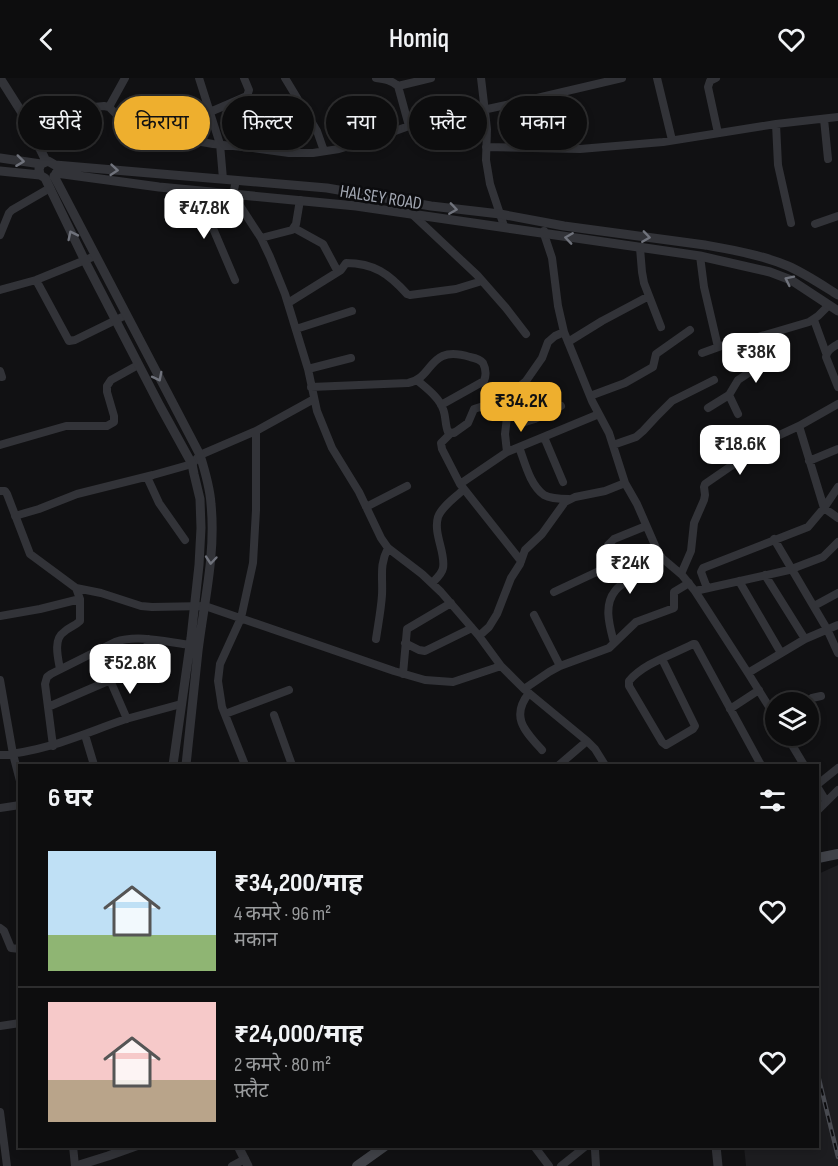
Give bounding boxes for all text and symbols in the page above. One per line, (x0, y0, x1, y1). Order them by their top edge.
icon: back (30, 23, 63, 56)
text: Homiq (389, 23, 449, 55)
icon: heart (775, 23, 808, 56)
chip: खरीदें (18, 96, 102, 150)
chip: किराया (114, 96, 210, 150)
chip: फ़िल्टर (222, 96, 314, 150)
chip: नया (326, 96, 397, 150)
chip: फ़्लैट (409, 96, 487, 150)
chip: मकान (499, 96, 587, 150)
one-way arrow (16, 154, 25, 167)
one-way arrow (109, 163, 118, 176)
street label: HALSEY ROAD (339, 181, 423, 214)
pin: ₹47.8K (155, 189, 253, 240)
text: ₹47.8K (178, 196, 230, 220)
one-way arrow (448, 202, 458, 214)
one-way arrow (68, 230, 80, 241)
one-way arrow (641, 230, 651, 242)
one-way arrow (564, 232, 574, 244)
one-way arrow (784, 275, 795, 287)
pin: ₹38K (720, 333, 792, 384)
text: ₹38K (736, 340, 776, 364)
one-way arrow (151, 371, 162, 381)
pin: ₹34.2K (472, 382, 570, 433)
text: ₹34.2K (494, 389, 548, 413)
pin: ₹18.6K (691, 425, 789, 476)
text: ₹18.6K (714, 432, 766, 456)
pin: ₹24K (594, 544, 666, 595)
text: ₹24K (610, 551, 650, 575)
one-way arrow (205, 555, 218, 565)
pin: ₹52.8K (81, 644, 179, 695)
text: ₹52.8K (104, 651, 156, 675)
map controls (765, 692, 819, 746)
button: layers (765, 692, 819, 746)
text: 6 घर (48, 783, 93, 814)
icon: filters (756, 784, 789, 817)
text: ₹34,200/माह (234, 868, 363, 899)
icon: home (96, 875, 168, 947)
icon: heart (756, 895, 789, 928)
text: 4 कमरे · 96 m² (234, 902, 331, 926)
text: मकान (234, 928, 278, 952)
text: ₹24,000/माह (234, 1019, 363, 1050)
icon: home (96, 1026, 168, 1098)
icon: heart (756, 1046, 789, 1079)
text: 2 कमरे · 80 m² (234, 1053, 331, 1077)
text: फ़्लैट (234, 1079, 269, 1103)

